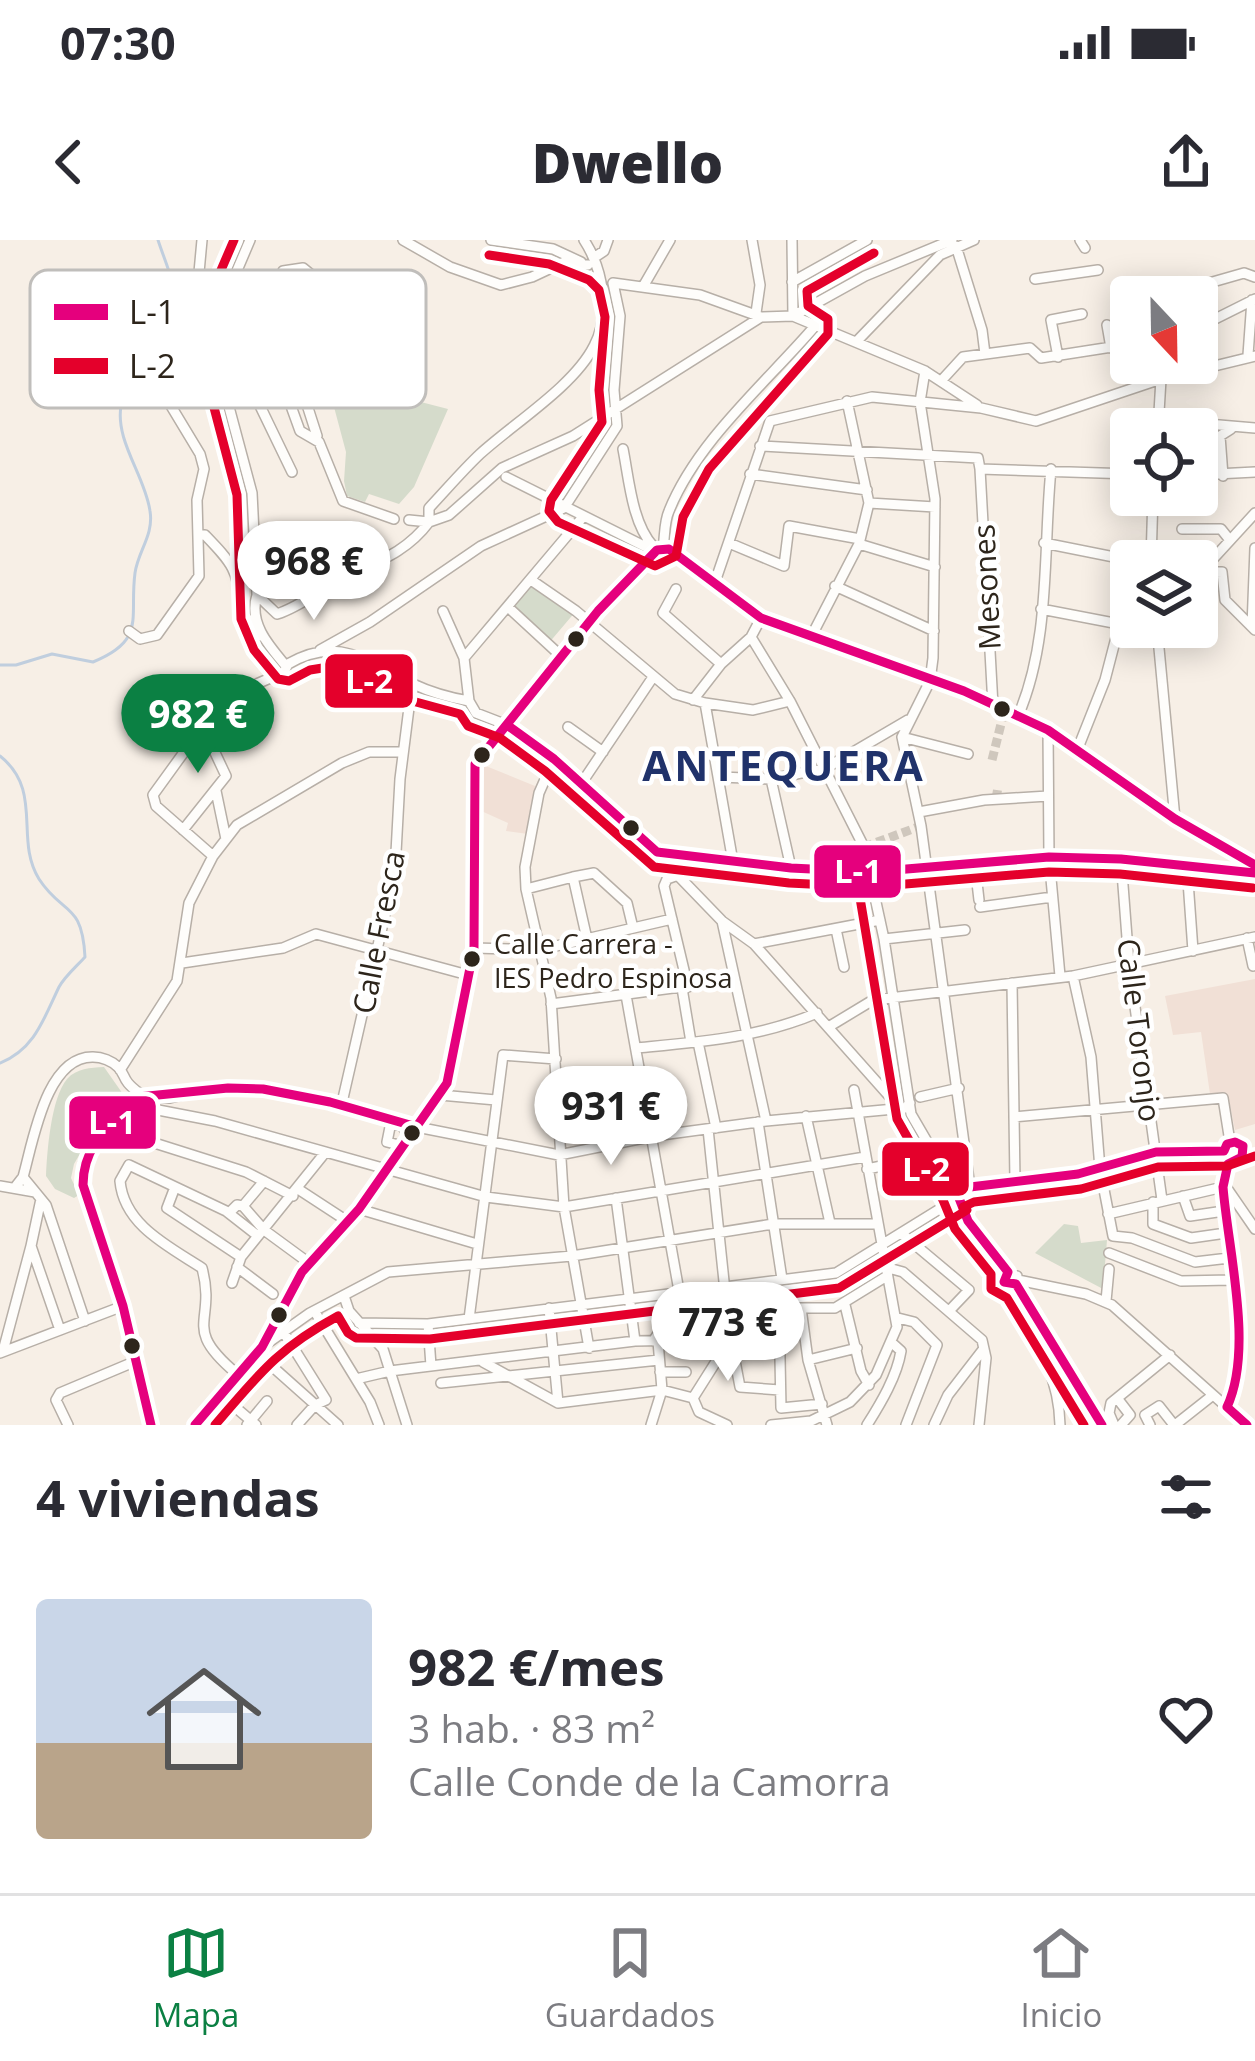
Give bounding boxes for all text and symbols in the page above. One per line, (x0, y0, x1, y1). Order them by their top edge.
text: 07:30 (60, 12, 176, 73)
text: Dwello (532, 125, 723, 199)
icon: back (36, 129, 102, 195)
icon: share (1153, 129, 1219, 195)
legend (30, 270, 426, 408)
north arrow (1110, 276, 1218, 384)
map controls (1110, 276, 1218, 648)
text: L-1 (129, 289, 176, 334)
text: L-2 (129, 343, 176, 388)
button: locate (1110, 408, 1218, 516)
pin: 968 € (230, 521, 398, 623)
street label: Mesones (962, 523, 1010, 651)
text: 968 € (264, 533, 364, 586)
button: layers (1110, 540, 1218, 648)
unlabelled marker (565, 628, 587, 650)
line badge: L-2 (323, 652, 415, 710)
text: L-2 (345, 658, 393, 703)
pin: 982 € (114, 674, 282, 776)
text: 982 € (148, 686, 248, 739)
unlabelled marker (991, 698, 1013, 720)
district label: ANTEQUERA (642, 736, 926, 793)
unlabelled marker (471, 744, 493, 766)
unlabelled marker (620, 817, 642, 839)
line badge: L-1 (812, 843, 903, 900)
street label: Calle Fresca (342, 847, 414, 1017)
text: L-1 (834, 848, 882, 893)
place label: Calle Carrera - IES Pedro Espinosa (494, 925, 732, 996)
street label: Calle Toronjo (1108, 936, 1172, 1124)
marker: Calle Carrera - IES Pedro Espinosa (461, 948, 483, 970)
pin: 931 € (527, 1066, 695, 1168)
text: 931 € (561, 1078, 661, 1131)
line badge: L-1 (67, 1094, 158, 1151)
text: L-1 (88, 1099, 136, 1144)
unlabelled marker (401, 1122, 423, 1144)
line badge: L-2 (880, 1140, 971, 1198)
text: L-2 (902, 1146, 950, 1191)
pin: 773 € (644, 1282, 812, 1384)
text: 773 € (678, 1294, 778, 1347)
unlabelled marker (268, 1304, 290, 1326)
unlabelled marker (121, 1335, 143, 1357)
text: 4 viviendas (36, 1462, 320, 1532)
icon: filters (1153, 1464, 1219, 1530)
text: 982 €/mes (408, 1631, 665, 1701)
icon: home (132, 1647, 276, 1791)
icon: heart (1153, 1686, 1219, 1752)
text: 3 hab. · 83 m² (408, 1701, 655, 1754)
text: Calle Conde de la Camorra (408, 1754, 891, 1807)
tab: Mapa (153, 1920, 239, 2037)
tab: Guardados (545, 1920, 715, 2037)
tab: Inicio (1021, 1920, 1102, 2037)

